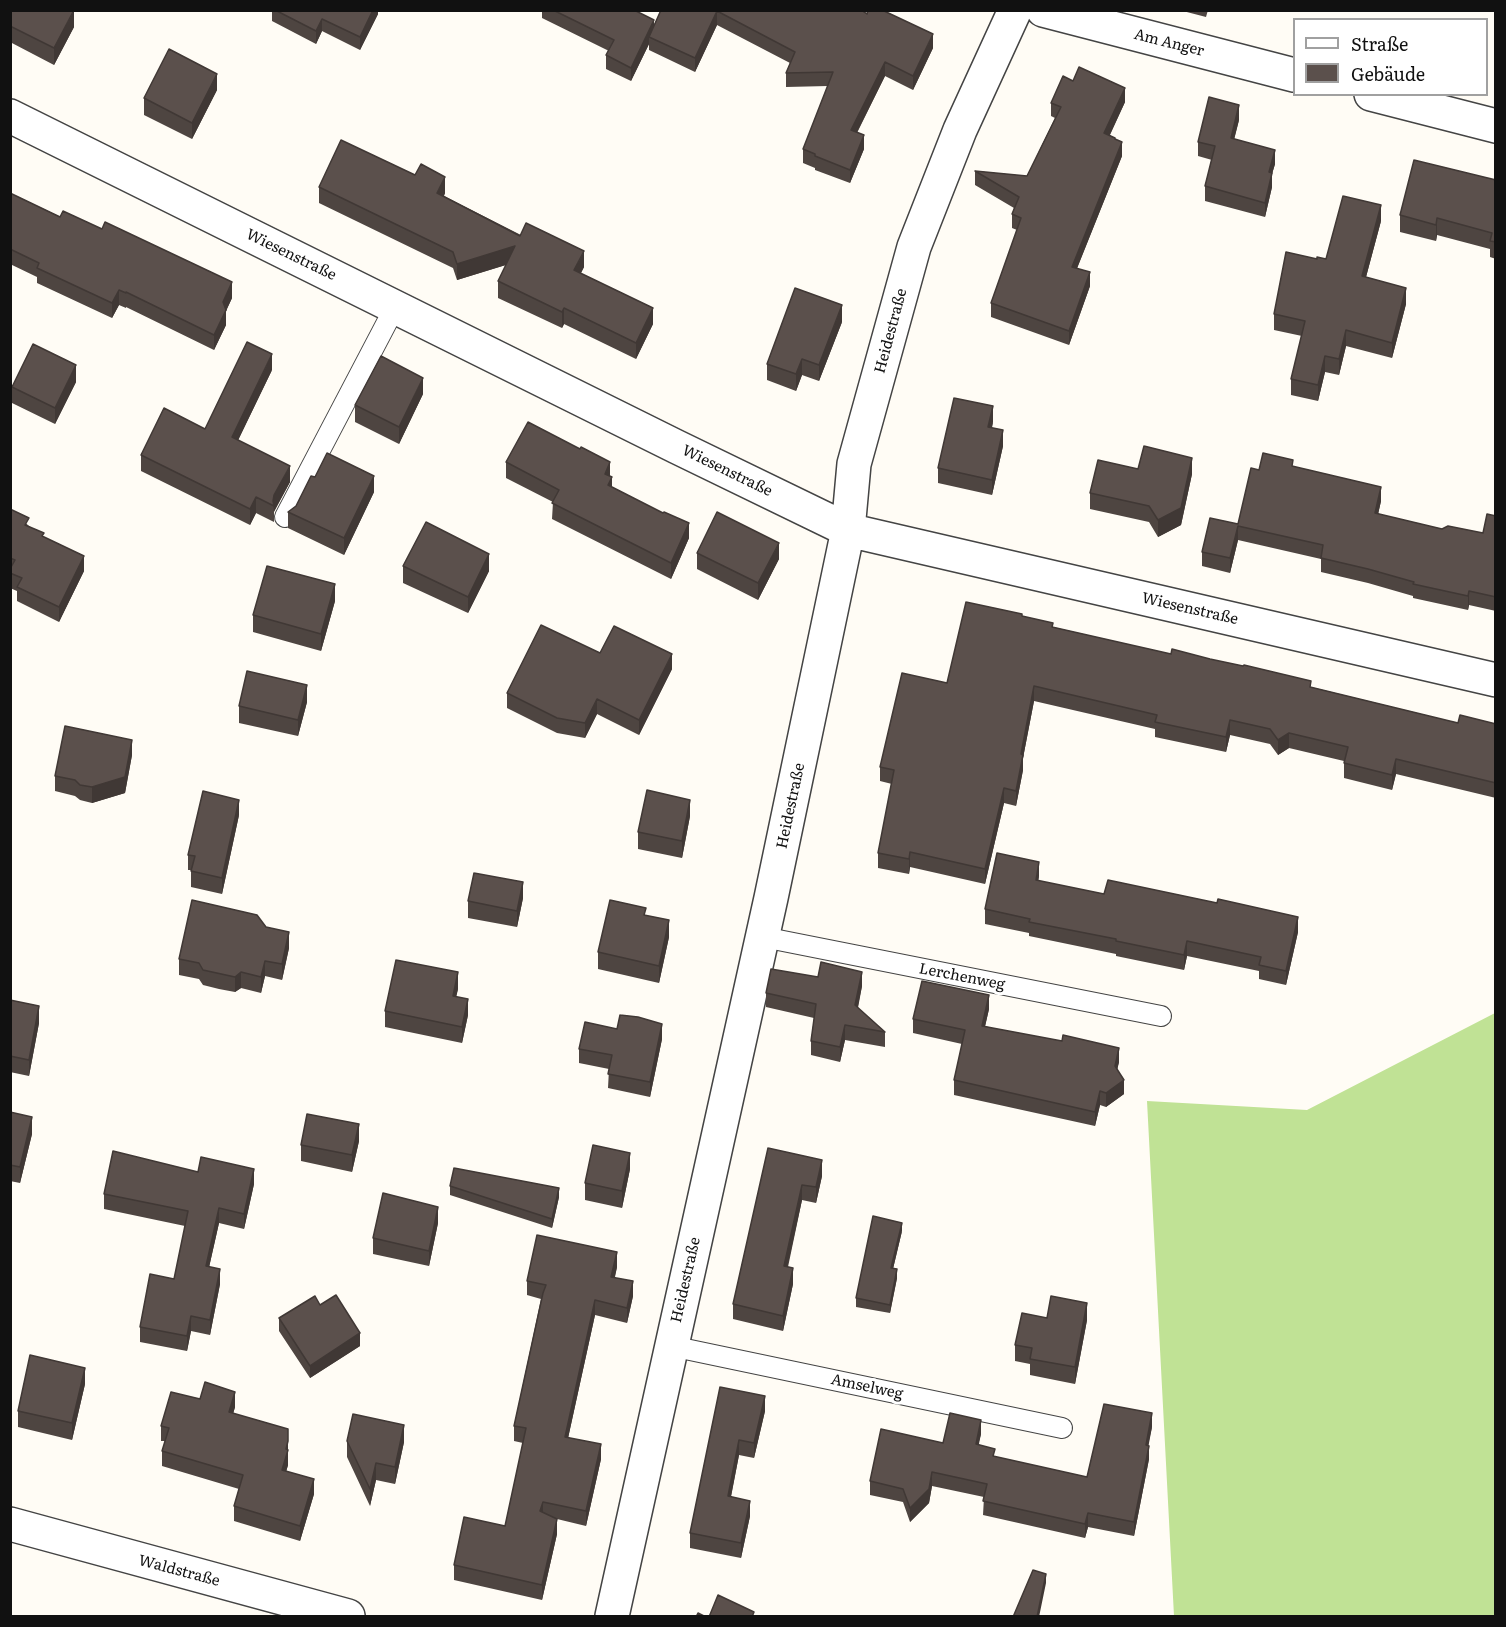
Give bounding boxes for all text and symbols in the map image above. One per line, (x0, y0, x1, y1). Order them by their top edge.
legend (1293, 18, 1488, 96)
street label: Am Anger (1132, 26, 1206, 60)
text: Straße (1351, 30, 1408, 57)
text: Gebäude (1351, 60, 1425, 87)
street label: Wiesenstraße (243, 225, 339, 285)
street label: Heidestraße (871, 287, 911, 375)
street label: Wiesenstraße (679, 441, 775, 501)
street label: Wiesenstraße (1140, 589, 1240, 629)
street label: Heidestraße (773, 761, 809, 851)
street label: Lerchenweg (917, 960, 1007, 994)
street label: Heidestraße (667, 1235, 705, 1325)
street label: Amselweg (829, 1371, 905, 1403)
street label: Waldstraße (136, 1551, 222, 1591)

